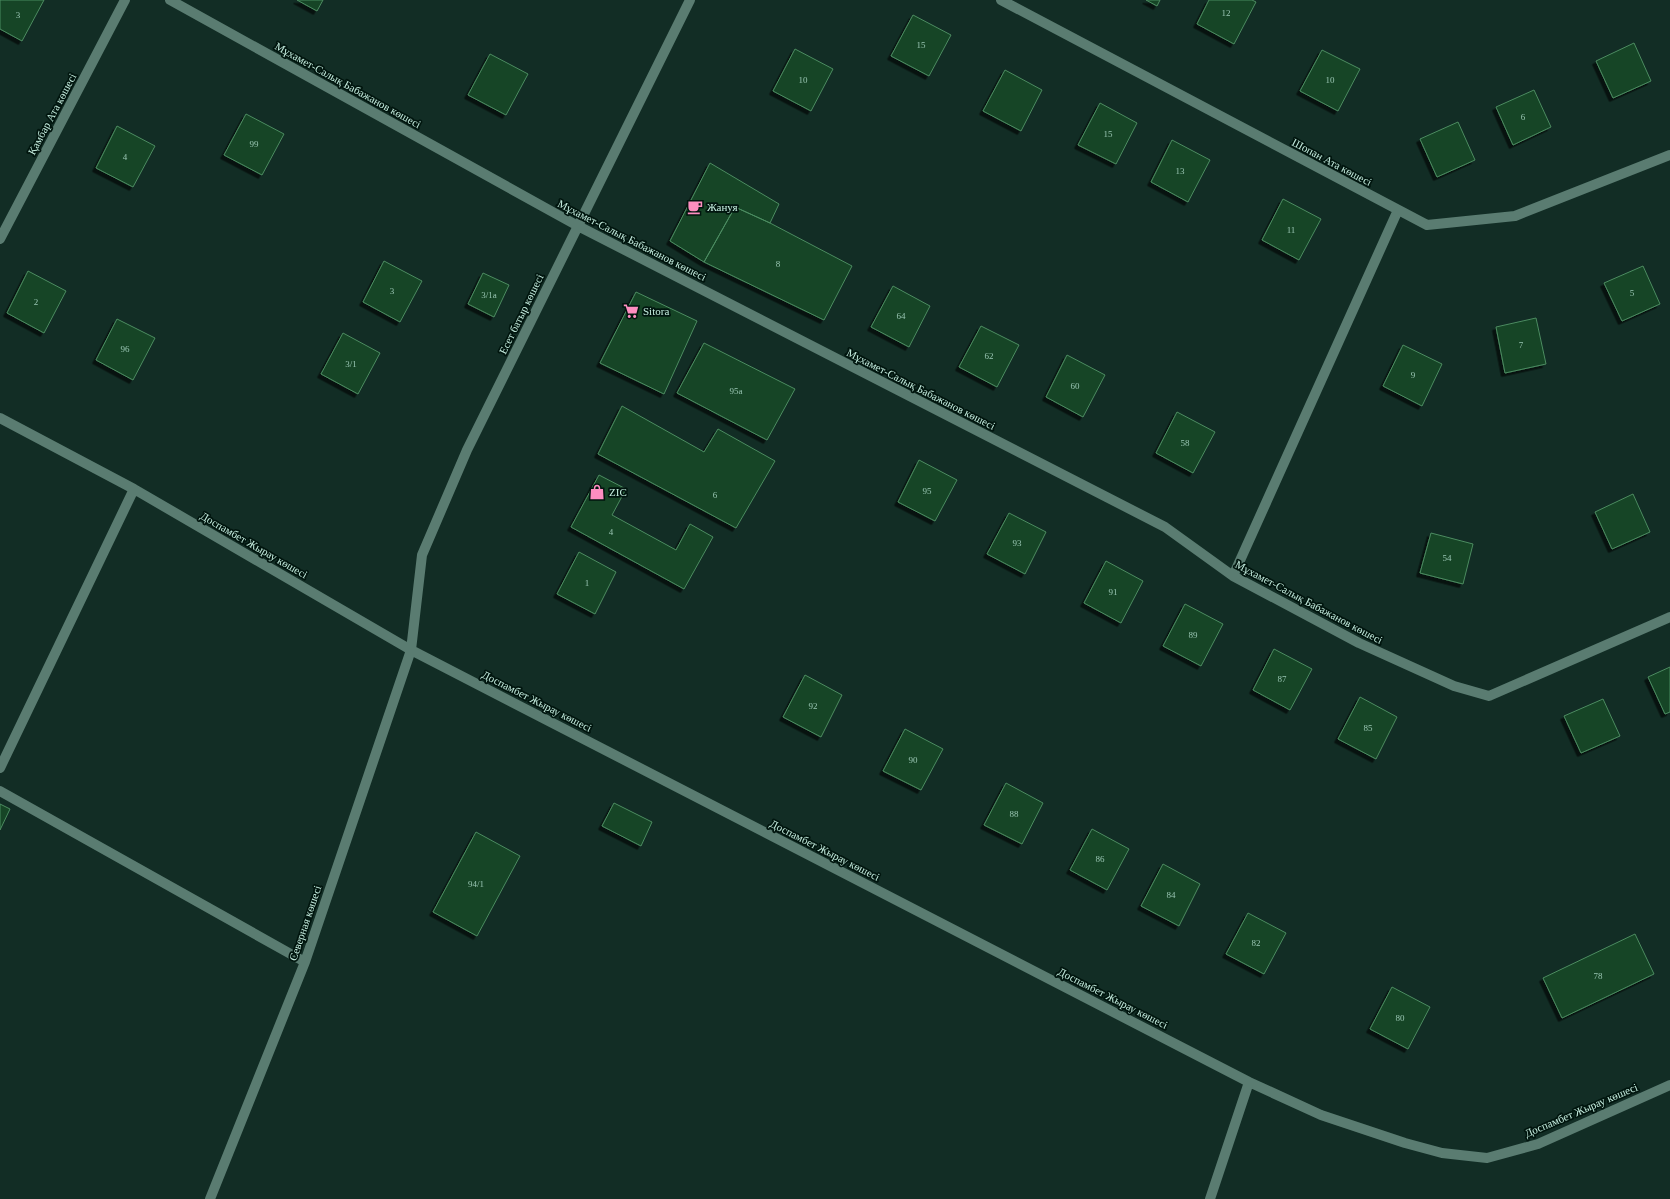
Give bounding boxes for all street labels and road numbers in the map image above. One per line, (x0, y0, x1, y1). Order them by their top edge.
street label: Мұхамет-Салық Бабажанов көшесі (273, 40, 423, 130)
street label: Қамбар Ата көшесі (26, 71, 78, 157)
street label: Шопан Ата көшесі (1290, 136, 1374, 188)
street label: Мұхамет-Салық Бабажанов көшесі (556, 197, 708, 283)
street label: Есет батыр көшесі (496, 272, 546, 356)
street label: Мұхамет-Салық Бабажанов көшесі (845, 346, 997, 432)
street label: Доспамбет Жырау көшесі (198, 509, 310, 581)
street label: Мұхамет-Салық Бабажанов көшесі (1233, 558, 1385, 646)
street label: Доспамбет Жырау көшесі (480, 668, 594, 734)
street label: Доспамбет Жырау көшесі (768, 817, 882, 883)
street label: Северная көшесі (286, 884, 324, 962)
street label: Доспамбет Жырау көшесі (1056, 965, 1170, 1031)
street label: Доспамбет Жырау көшесі (1523, 1081, 1639, 1139)

